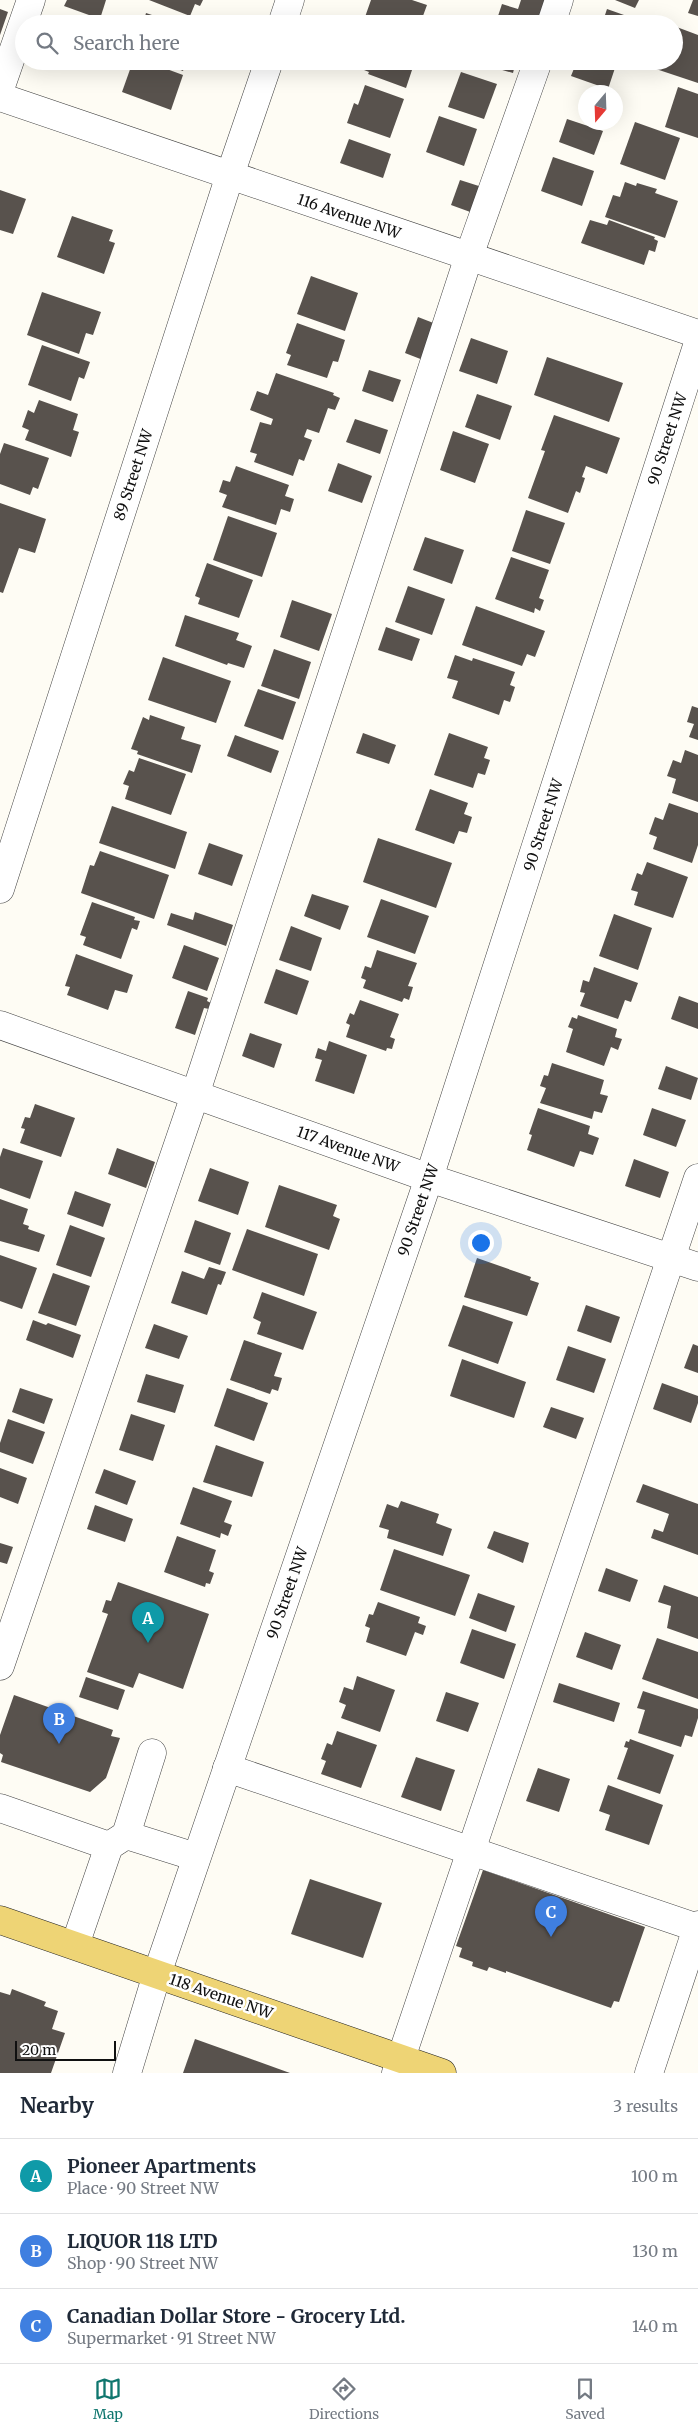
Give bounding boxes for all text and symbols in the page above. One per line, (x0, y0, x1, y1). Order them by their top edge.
search box (15, 15, 683, 70)
icon: search (33, 29, 61, 57)
text: Search here (73, 31, 180, 55)
north arrow (578, 85, 623, 130)
street label: 116 Avenue NW (295, 189, 404, 243)
street label: 90 Street NW (643, 389, 691, 488)
street label: 89 Street NW (109, 426, 157, 523)
street label: 90 Street NW (519, 775, 567, 874)
street label: 117 Avenue NW (294, 1122, 403, 1177)
street label: 90 Street NW (393, 1161, 443, 1258)
your location (468, 1230, 494, 1256)
street label: 90 Street NW (262, 1544, 312, 1641)
pin: A (132, 1602, 164, 1643)
pin: B (43, 1703, 75, 1744)
pin: C (535, 1896, 567, 1937)
street label: 118 Avenue NW (167, 1969, 276, 2023)
scale bar (15, 2038, 116, 2061)
text: 20 m (22, 2041, 56, 2059)
text: Nearby (20, 2092, 94, 2119)
text: 3 results (613, 2096, 678, 2116)
text: Pioneer Apartments (67, 2154, 256, 2178)
text: A (30, 2166, 42, 2186)
text: 100 m (631, 2166, 678, 2186)
text: Place · 90 Street NW (67, 2178, 219, 2198)
text: LIQUOR 118 LTD (67, 2229, 217, 2253)
text: B (30, 2241, 42, 2261)
text: 130 m (632, 2241, 678, 2261)
text: Shop · 90 Street NW (67, 2253, 218, 2273)
text: Canadian Dollar Store - Grocery Ltd. (67, 2304, 405, 2328)
text: C (31, 2316, 41, 2336)
text: 140 m (632, 2316, 678, 2336)
text: Supermarket · 91 Street NW (67, 2328, 276, 2348)
tab: Map (93, 2375, 123, 2423)
tab: Directions (309, 2375, 379, 2423)
tab: Saved (565, 2375, 605, 2423)

